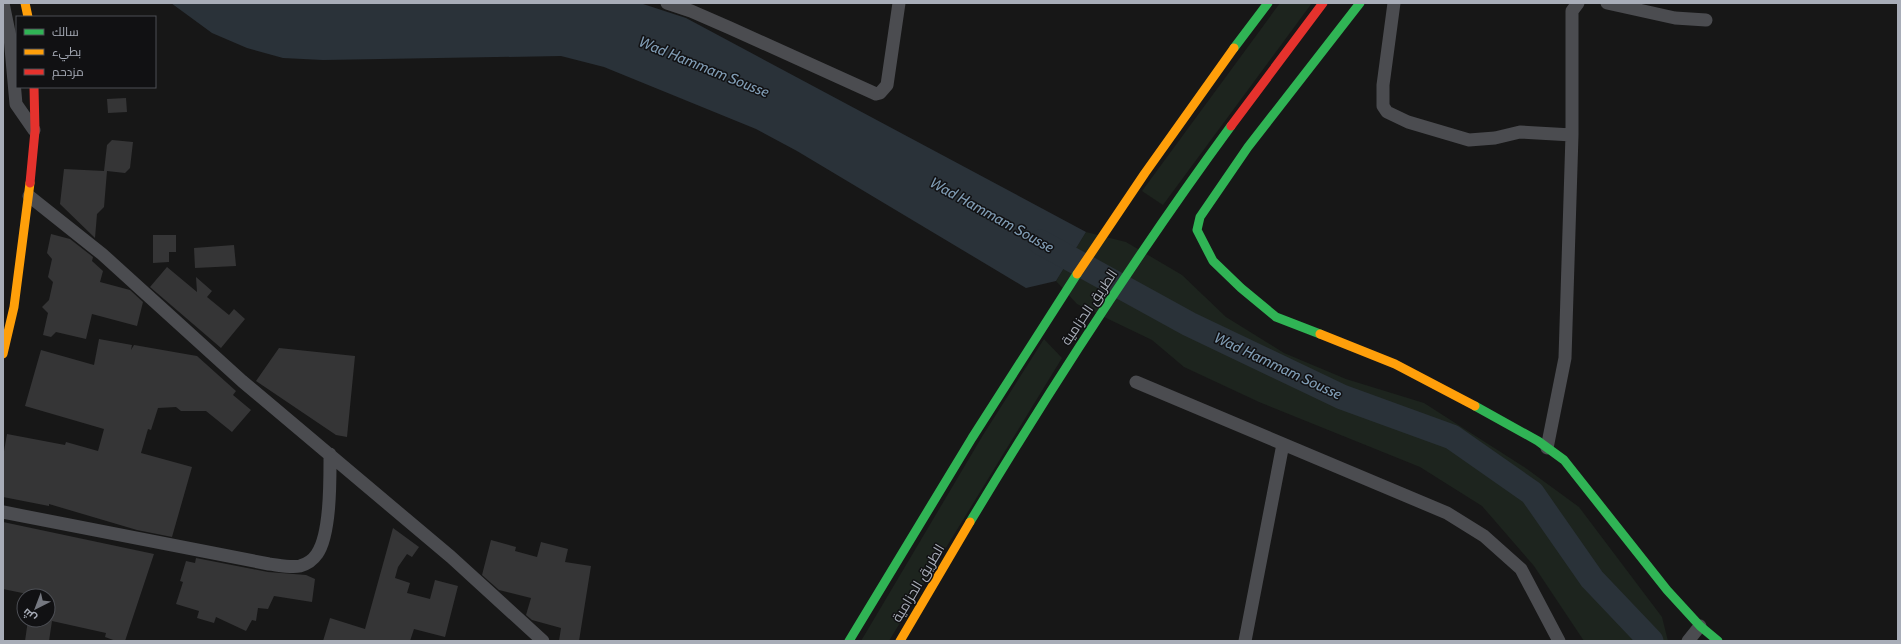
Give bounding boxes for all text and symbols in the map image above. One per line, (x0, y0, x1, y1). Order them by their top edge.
legend (16, 16, 156, 88)
text: سالك (52, 24, 79, 39)
water label: Wad Hammam Sousse (636, 33, 772, 101)
text: بطيء (52, 44, 81, 62)
text: مزدحم (52, 64, 84, 80)
water label: Wad Hammam Sousse (927, 173, 1057, 257)
street label: الطريق الحزامية (1057, 265, 1121, 349)
water label: Wad Hammam Sousse (1211, 328, 1345, 404)
street label: الطريق الحزامية (888, 541, 948, 625)
north arrow (16, 588, 56, 628)
text: ش (19, 606, 39, 625)

